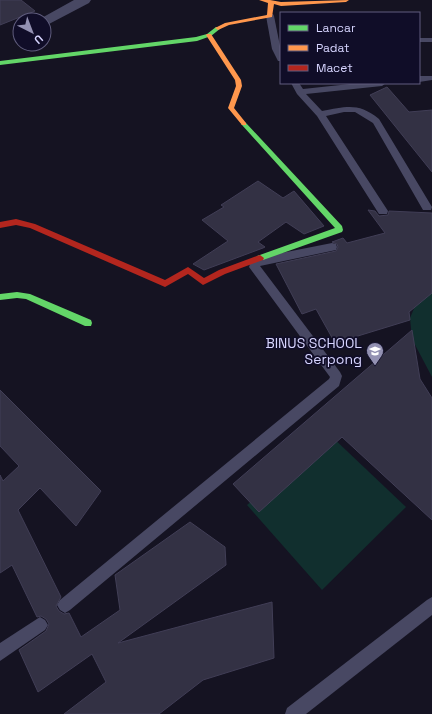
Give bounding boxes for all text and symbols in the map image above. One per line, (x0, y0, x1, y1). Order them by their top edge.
north arrow (12, 12, 52, 52)
legend (280, 12, 420, 84)
text: Lancar (316, 20, 356, 36)
text: U (31, 32, 46, 47)
text: Padat (316, 40, 350, 56)
text: Macet (316, 60, 353, 76)
place label: BINUS SCHOOL Serpong (265, 334, 362, 368)
school or university icon: BINUS SCHOOL Serpong (365, 341, 385, 366)

